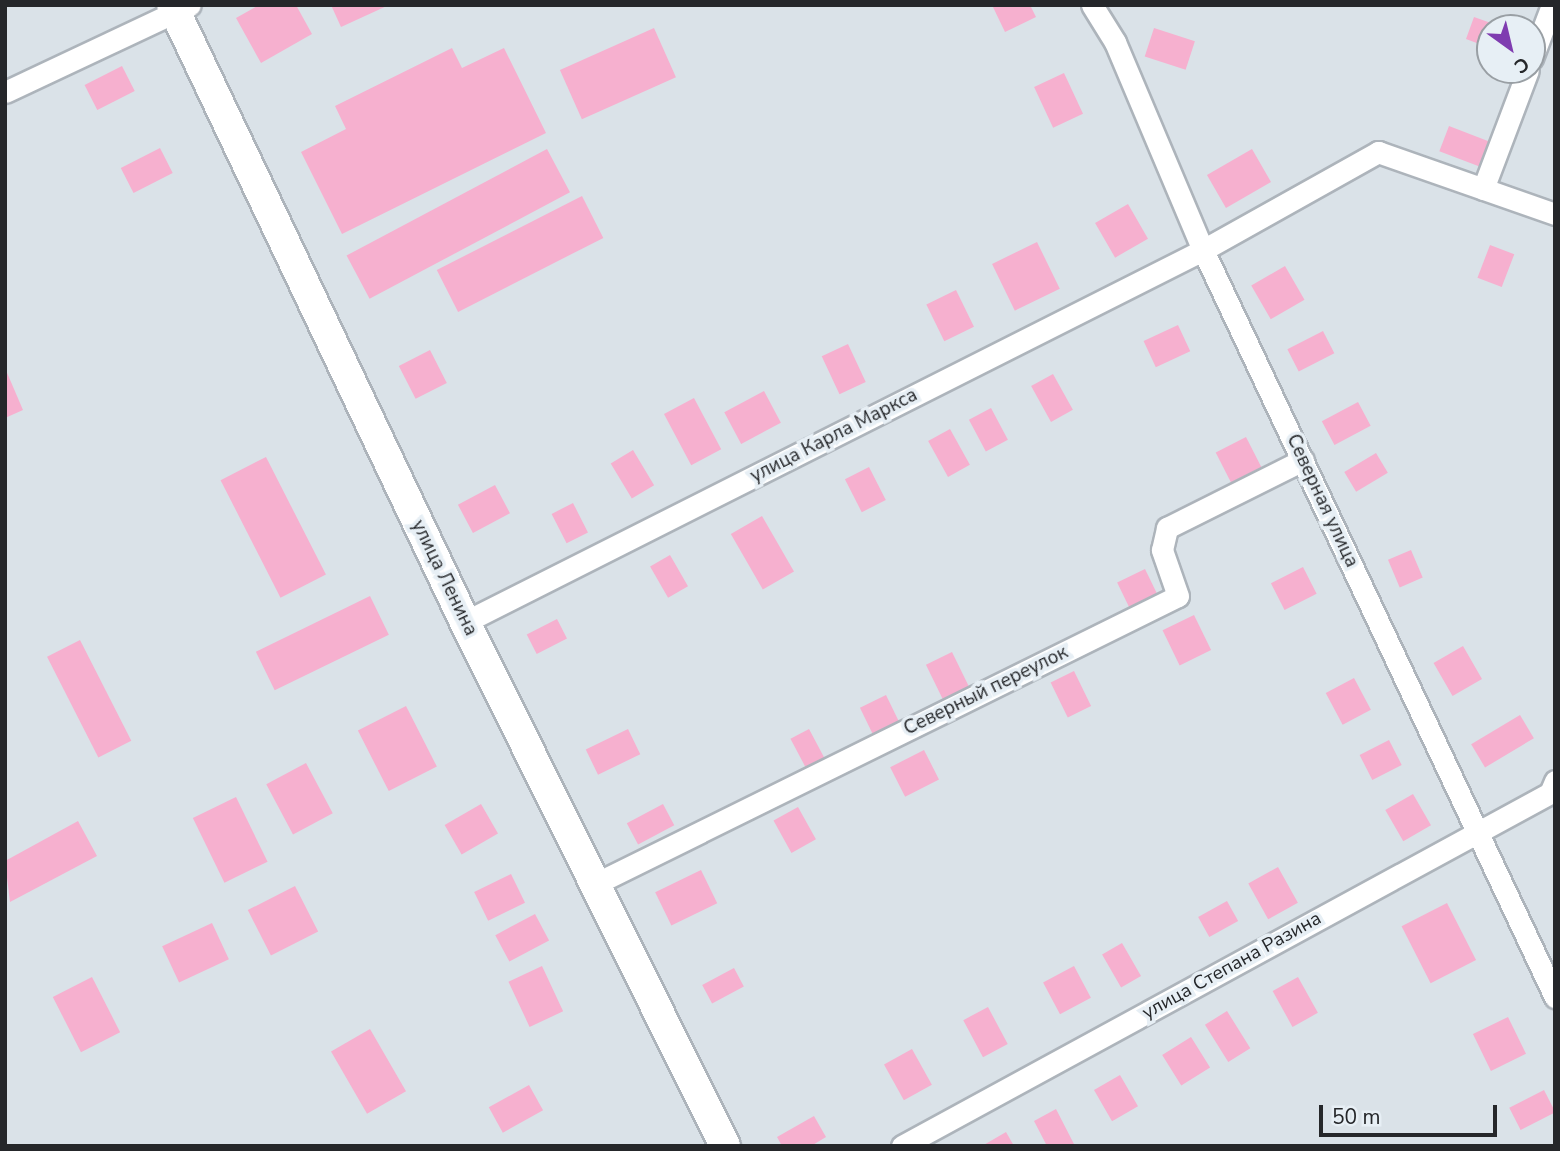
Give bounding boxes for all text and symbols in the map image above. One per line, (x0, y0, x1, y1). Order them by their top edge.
north arrow (1476, 14, 1546, 84)
text: С (1509, 50, 1534, 79)
street label: улица Карла Маркса (747, 384, 921, 488)
street label: Северная улица (1281, 431, 1363, 571)
street label: улица Ленина (406, 516, 482, 640)
street label: Северный переулок (900, 641, 1072, 741)
street label: улица Степана Разина (1139, 907, 1325, 1025)
scale bar (1322, 1092, 1500, 1136)
text: 50 m (1332, 1103, 1381, 1131)

